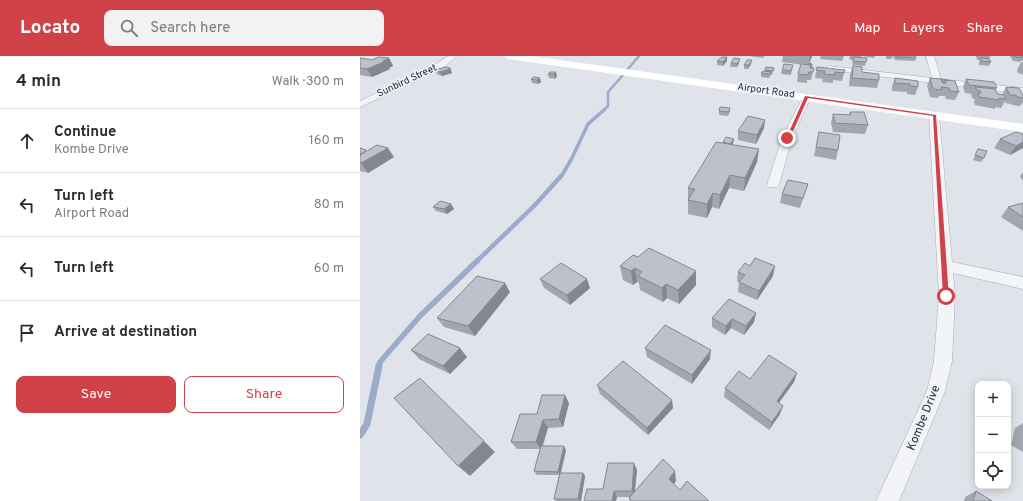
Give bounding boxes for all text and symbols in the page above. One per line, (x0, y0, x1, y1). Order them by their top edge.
search box (104, 10, 384, 46)
text: Locato (20, 16, 80, 40)
icon: search (118, 17, 140, 39)
text: Search here (150, 19, 230, 38)
text: Map (854, 20, 880, 37)
text: Layers (902, 20, 944, 37)
text: Share (966, 20, 1003, 37)
street label: Sunbird Street (375, 61, 439, 101)
text: 4 min (16, 71, 61, 93)
text: Walk · 300 m (272, 74, 344, 90)
street label: Airport Road (736, 81, 796, 101)
text: Continue (54, 123, 116, 142)
route end (778, 129, 796, 147)
icon: ahead (16, 130, 38, 152)
text: 160 m (309, 133, 344, 149)
text: Kombe Drive (54, 142, 129, 158)
text: Turn left (54, 187, 114, 206)
icon: left (16, 194, 38, 216)
text: 80 m (314, 197, 344, 213)
text: Airport Road (54, 206, 129, 222)
icon: left (16, 258, 38, 280)
text: Turn left (54, 259, 114, 278)
text: 60 m (314, 261, 344, 277)
route start (937, 287, 955, 305)
icon: arrive (16, 322, 38, 344)
text: Arrive at destination (54, 323, 197, 342)
button: Save (16, 376, 176, 413)
button: Share (184, 376, 344, 413)
map controls (975, 381, 1011, 489)
button: + (975, 381, 1011, 417)
street label: Kombe Drive (904, 383, 944, 453)
button: − (975, 417, 1011, 453)
button: locate (975, 453, 1011, 489)

